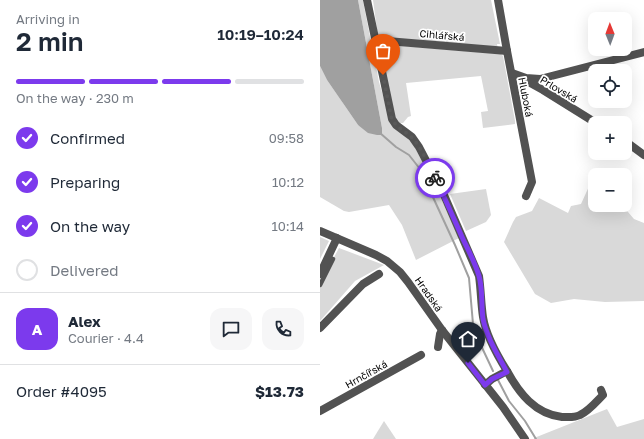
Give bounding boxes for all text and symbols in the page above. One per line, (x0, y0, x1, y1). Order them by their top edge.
text: Arriving in (16, 11, 80, 27)
north arrow (588, 12, 632, 56)
map controls (588, 12, 632, 212)
text: 10:19–10:24 (217, 25, 304, 43)
text: 2 min (16, 26, 84, 57)
street label: Cihlářská (419, 27, 465, 43)
pin (366, 34, 400, 75)
icon: bag (372, 40, 394, 62)
button: locate (588, 64, 632, 108)
street label: Prlovská (538, 73, 580, 105)
street label: Hluboká (516, 76, 536, 118)
text: On the way · 230 m (16, 90, 134, 106)
button: + (588, 116, 632, 160)
icon: check (16, 127, 38, 149)
text: Confirmed (50, 129, 125, 147)
text: 09:58 (269, 130, 304, 146)
courier (415, 158, 455, 198)
icon: bike (424, 167, 446, 189)
button: − (588, 168, 632, 212)
icon: check (16, 171, 38, 193)
text: Preparing (50, 173, 120, 191)
text: 10:12 (272, 174, 304, 190)
icon: check (16, 215, 38, 237)
text: On the way (50, 217, 130, 235)
text: 10:14 (271, 218, 304, 234)
text: Delivered (50, 261, 118, 279)
street label: Hradská (413, 274, 445, 314)
button: chat (210, 308, 252, 350)
button: phone (262, 308, 304, 350)
text: Alex (68, 312, 101, 330)
text: A (32, 320, 42, 338)
pin (451, 322, 485, 363)
icon: home (457, 328, 479, 350)
text: Courier · 4.4 (68, 330, 144, 346)
street label: Hrnčířská (343, 358, 389, 390)
text: Order #4095 (16, 382, 107, 400)
text: $13.73 (255, 382, 304, 400)

